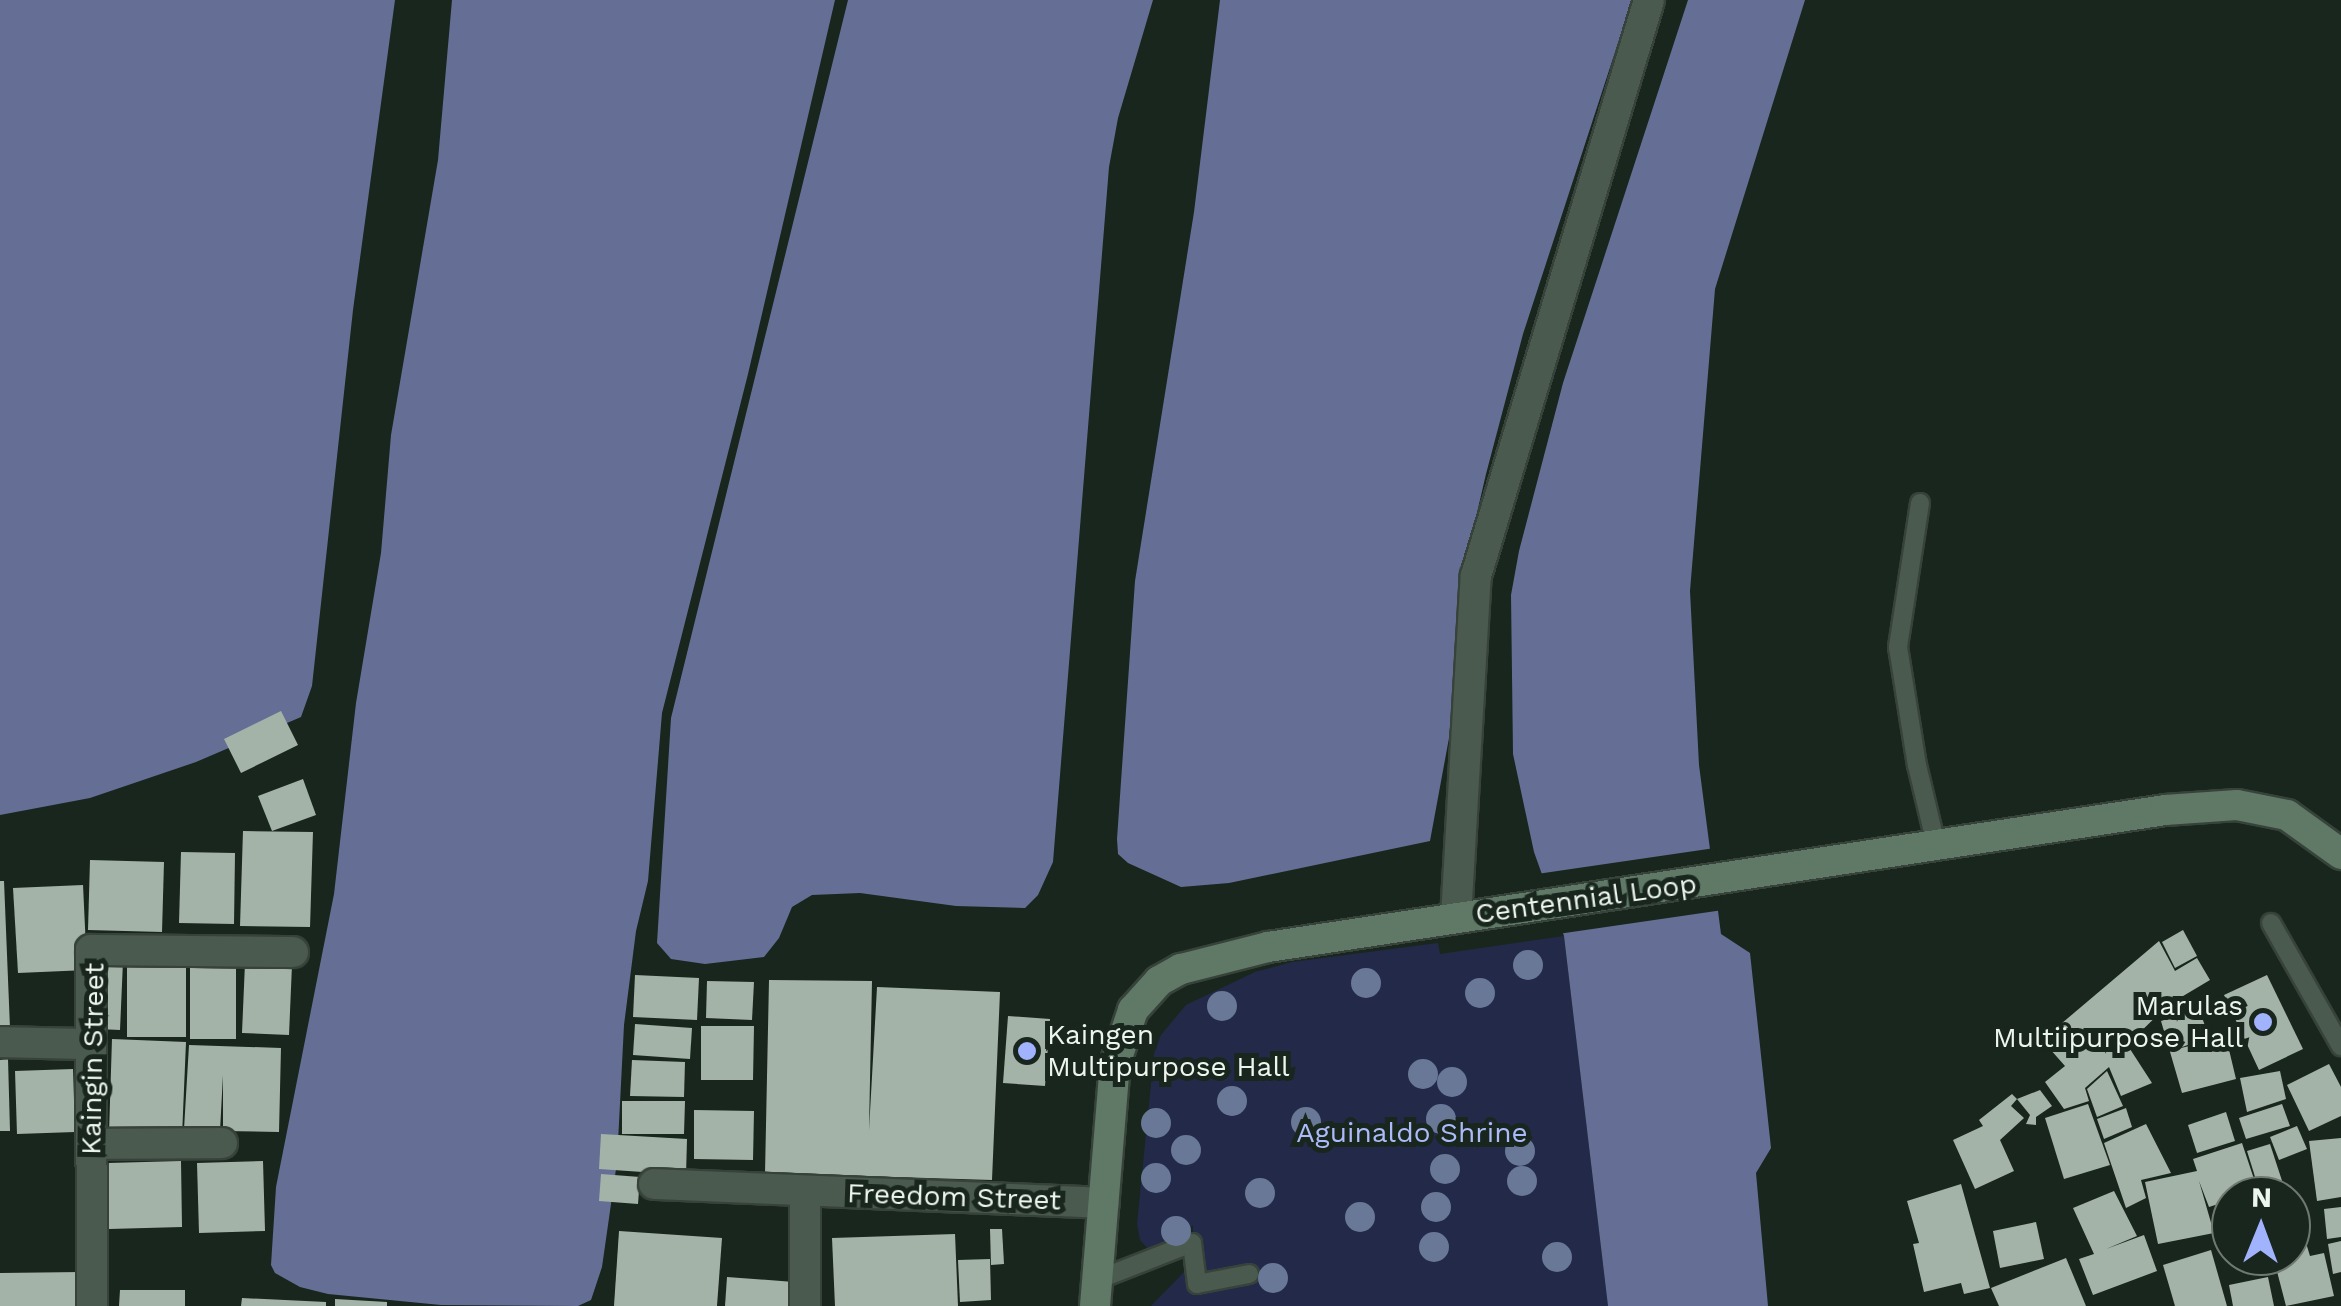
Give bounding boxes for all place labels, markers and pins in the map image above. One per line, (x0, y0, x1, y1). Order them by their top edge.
place label: Marulas Multiipurpose Hall (1993, 989, 2243, 1055)
marker: Marulas Multiipurpose Hall (2252, 1011, 2274, 1033)
place label: Kaingen Multipurpose Hall (1047, 1018, 1290, 1084)
marker: Kaingen Multipurpose Hall (1016, 1040, 1038, 1062)

